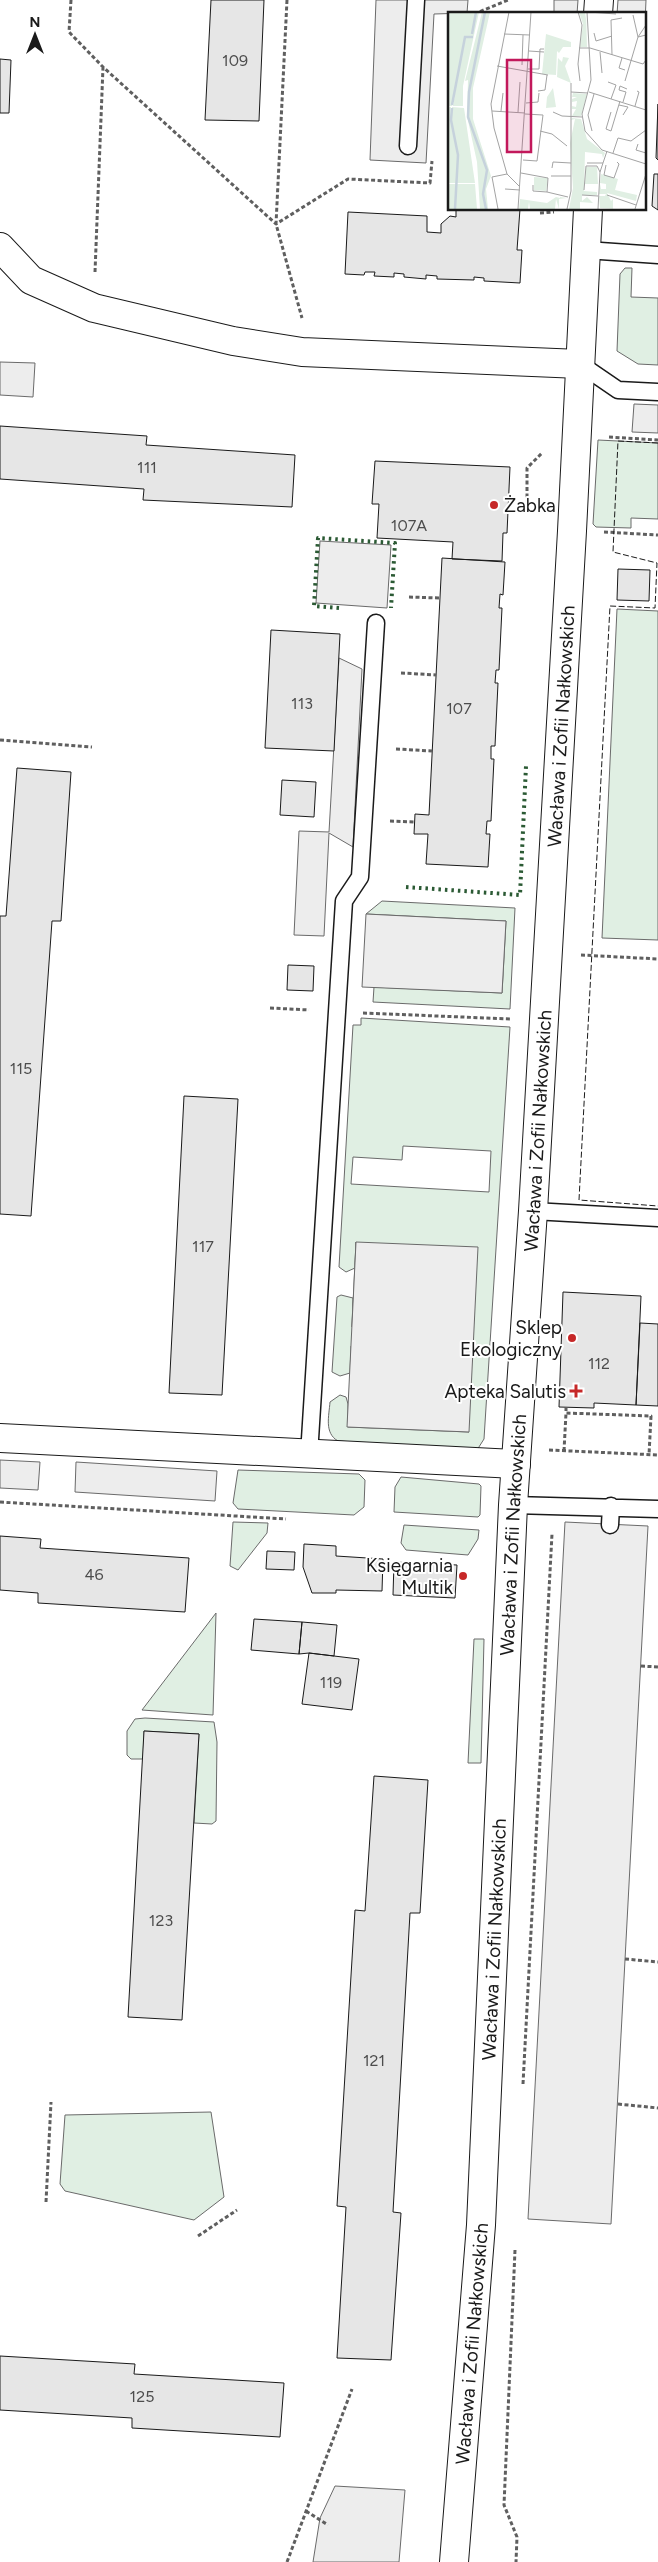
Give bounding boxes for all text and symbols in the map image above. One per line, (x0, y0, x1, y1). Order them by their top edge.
north arrow (10, 10, 60, 60)
inset map (448, 12, 646, 210)
text: N (30, 14, 40, 31)
house number: 109 (222, 51, 248, 70)
house number: 111 (137, 458, 157, 477)
place label: Żabka (504, 494, 556, 517)
marker: Żabka (488, 499, 500, 511)
house number: 107A (391, 516, 427, 535)
street label: Wacława i Zofii Nałkowskich (543, 605, 580, 848)
house number: 113 (291, 694, 313, 713)
house number: 107 (446, 699, 472, 718)
street label: Wacława i Zofii Nałkowskich (519, 1009, 557, 1252)
house number: 115 (10, 1059, 32, 1078)
house number: 117 (192, 1237, 214, 1256)
place label: Sklep Ekologiczny (460, 1316, 562, 1361)
marker: Sklep Ekologiczny (566, 1332, 578, 1344)
house number: 112 (588, 1354, 610, 1373)
place label: Apteka Salutis (444, 1380, 566, 1403)
marker: Apteka Salutis (570, 1385, 582, 1397)
street label: Wacława i Zofii Nałkowskich (495, 1413, 531, 1656)
place label: Księgarnia Multik (366, 1554, 454, 1599)
house number: 46 (85, 1565, 104, 1584)
marker: Księgarnia Multik (457, 1570, 469, 1582)
house number: 119 (320, 1673, 342, 1692)
street label: Wacława i Zofii Nałkowskich (477, 1818, 511, 2061)
house number: 123 (149, 1911, 173, 1930)
house number: 121 (363, 2051, 385, 2070)
street label: Wacława i Zofii Nałkowskich (451, 2222, 493, 2465)
house number: 125 (130, 2387, 154, 2406)

